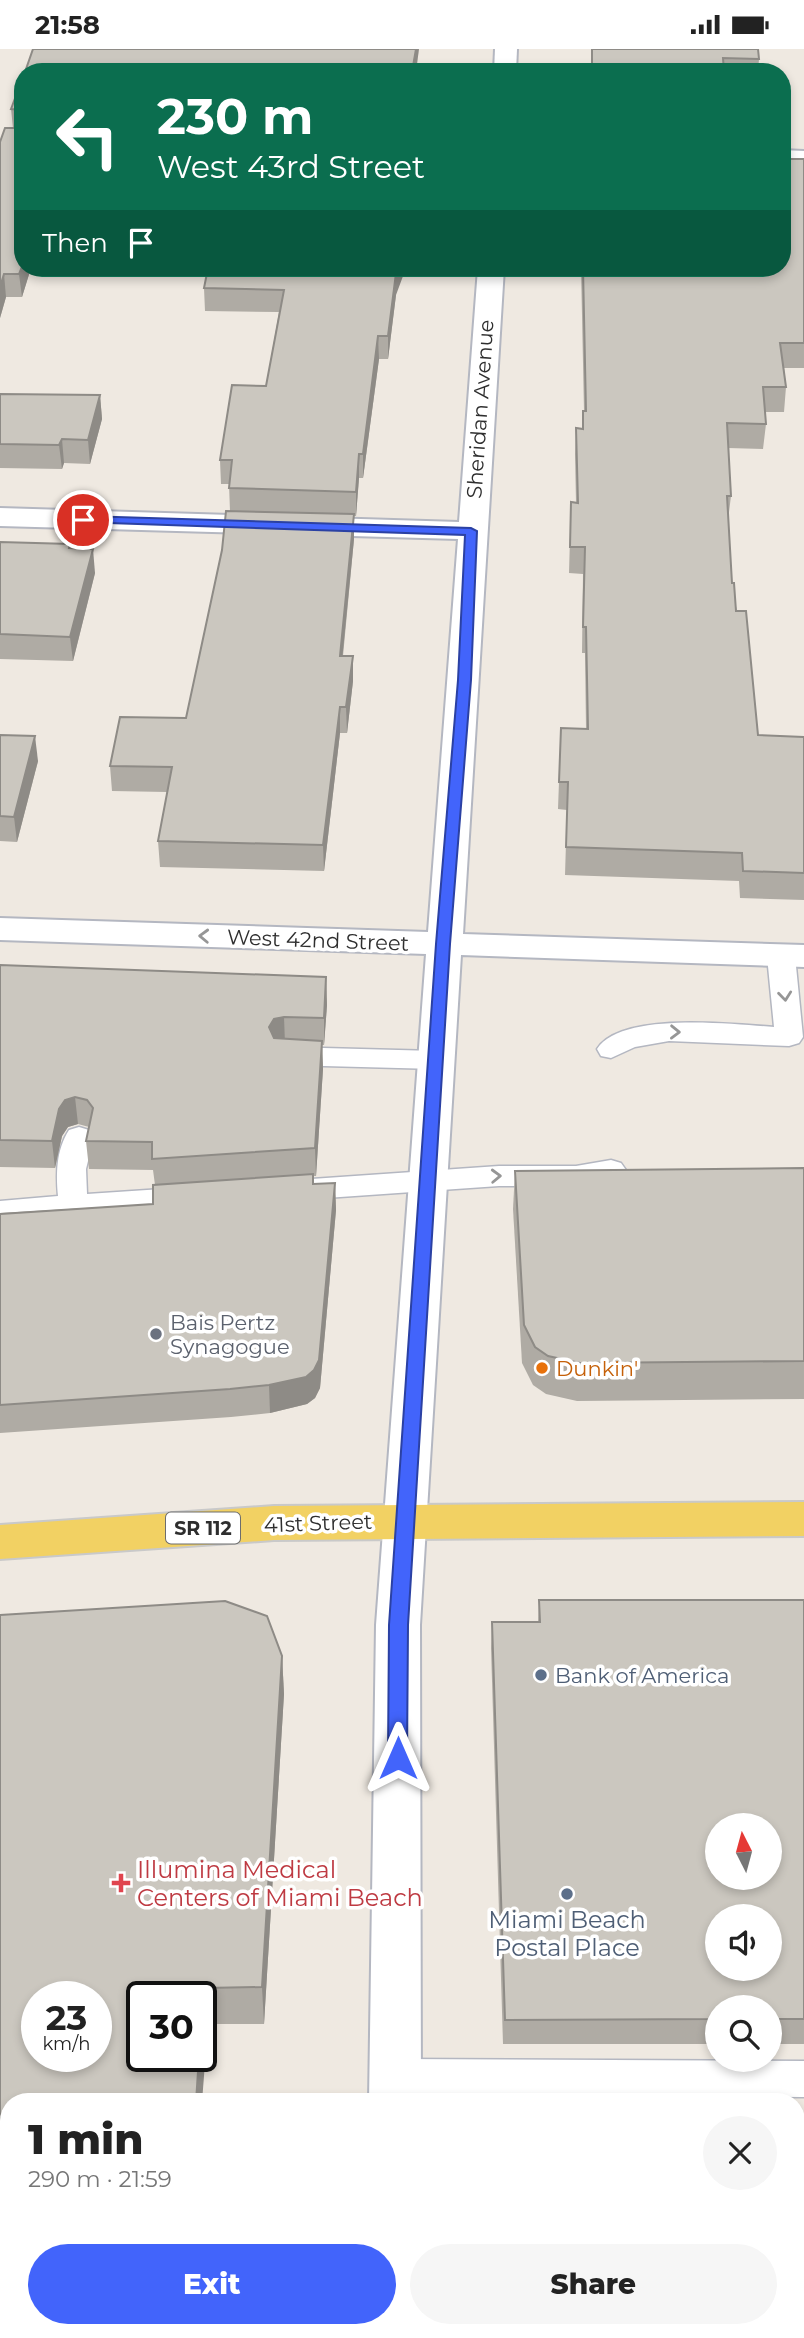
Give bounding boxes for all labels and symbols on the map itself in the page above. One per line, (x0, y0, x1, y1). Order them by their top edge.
street label: Sheridan Avenue (461, 319, 499, 499)
pin (53, 490, 113, 550)
street label: West 42nd Street (226, 924, 410, 956)
one-way arrow (198, 928, 208, 944)
one-way arrow (777, 991, 792, 1002)
one-way arrow (670, 1025, 681, 1040)
one-way arrow (491, 1169, 502, 1184)
place label: Bais Pertz Synagogue (170, 1310, 290, 1359)
marker: Bais Pertz Synagogue (148, 1326, 164, 1342)
place label: Dunkin' (556, 1356, 638, 1381)
marker: Dunkin' (534, 1360, 550, 1376)
street label: 41st Street (263, 1509, 373, 1537)
road number: SR 112 (166, 1513, 240, 1543)
place label: Bank of America (555, 1663, 729, 1688)
marker: Bank of America (533, 1667, 549, 1683)
position arrow (361, 1721, 435, 1795)
north arrow (705, 1813, 782, 1890)
place label: Illumina Medical Centers of Miami Beach (137, 1855, 423, 1912)
marker: Illumina Medical Centers of Miami Beach (111, 1873, 131, 1893)
marker: Miami Beach Postal Place (559, 1886, 575, 1902)
place label: Miami Beach Postal Place (488, 1905, 646, 1962)
speed limit sign: 30 (126, 1981, 217, 2072)

